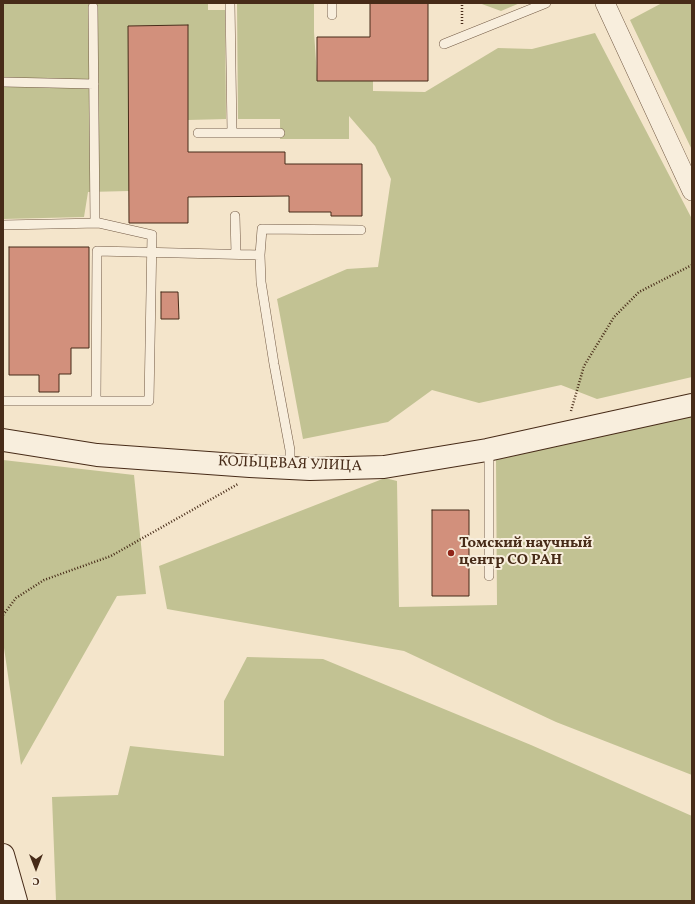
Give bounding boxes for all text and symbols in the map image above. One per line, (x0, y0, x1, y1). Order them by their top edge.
street label: КОЛЬЦЕВАЯ УЛИЦА (218, 453, 362, 477)
place label: Томский научный центр СО РАН (459, 535, 592, 570)
marker: Томский научный центр СО РАН (446, 548, 456, 558)
north arrow (16, 848, 56, 888)
text: С (32, 873, 40, 888)

